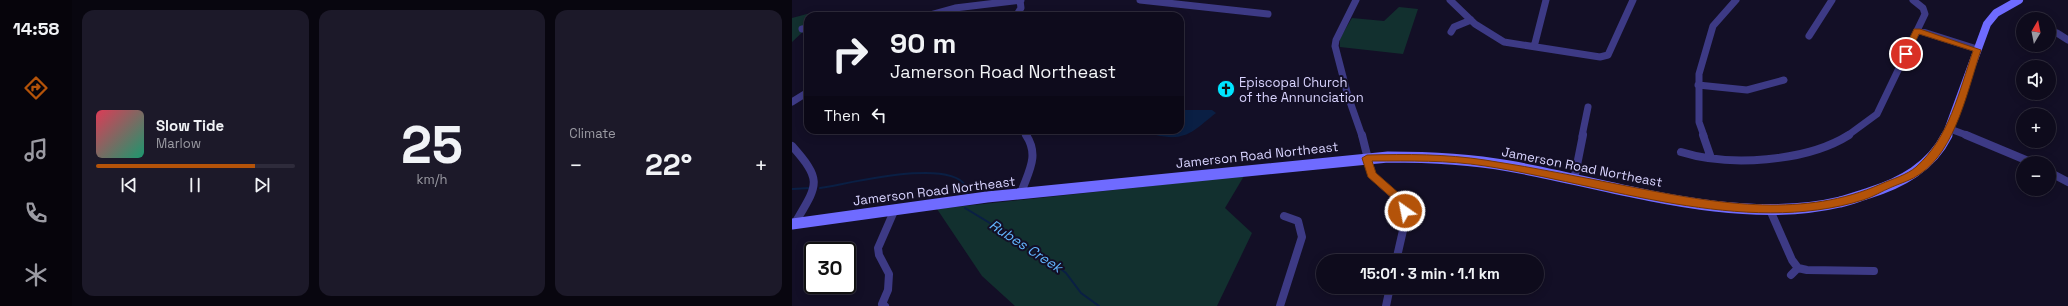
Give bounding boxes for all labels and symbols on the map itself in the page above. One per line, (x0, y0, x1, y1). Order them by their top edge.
north arrow (2016, 12, 2056, 52)
pin (1889, 37, 1923, 71)
place label: Episcopal Church of the Annunciation (1239, 74, 1364, 106)
church icon: Episcopal Church of the Annunciation (1216, 79, 1236, 99)
street label: Jamerson Road Northeast (1175, 138, 1339, 172)
street label: Jamerson Road Northeast (1500, 143, 1664, 191)
street label: Jamerson Road Northeast (852, 173, 1016, 209)
position arrow (1384, 190, 1426, 232)
water label: Rubes Creek (986, 216, 1067, 277)
speed limit sign: 30 (804, 242, 856, 294)

